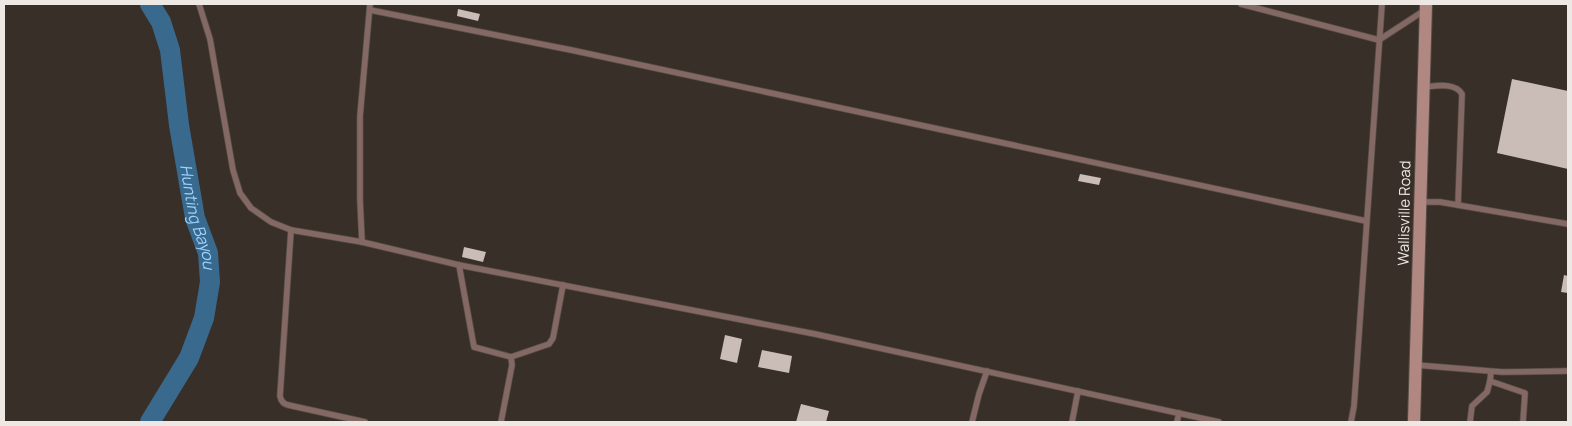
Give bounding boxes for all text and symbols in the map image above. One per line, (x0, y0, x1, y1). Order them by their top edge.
street label: Wallisville Road (1393, 160, 1415, 266)
water label: Hunting Bayou (175, 163, 220, 271)

